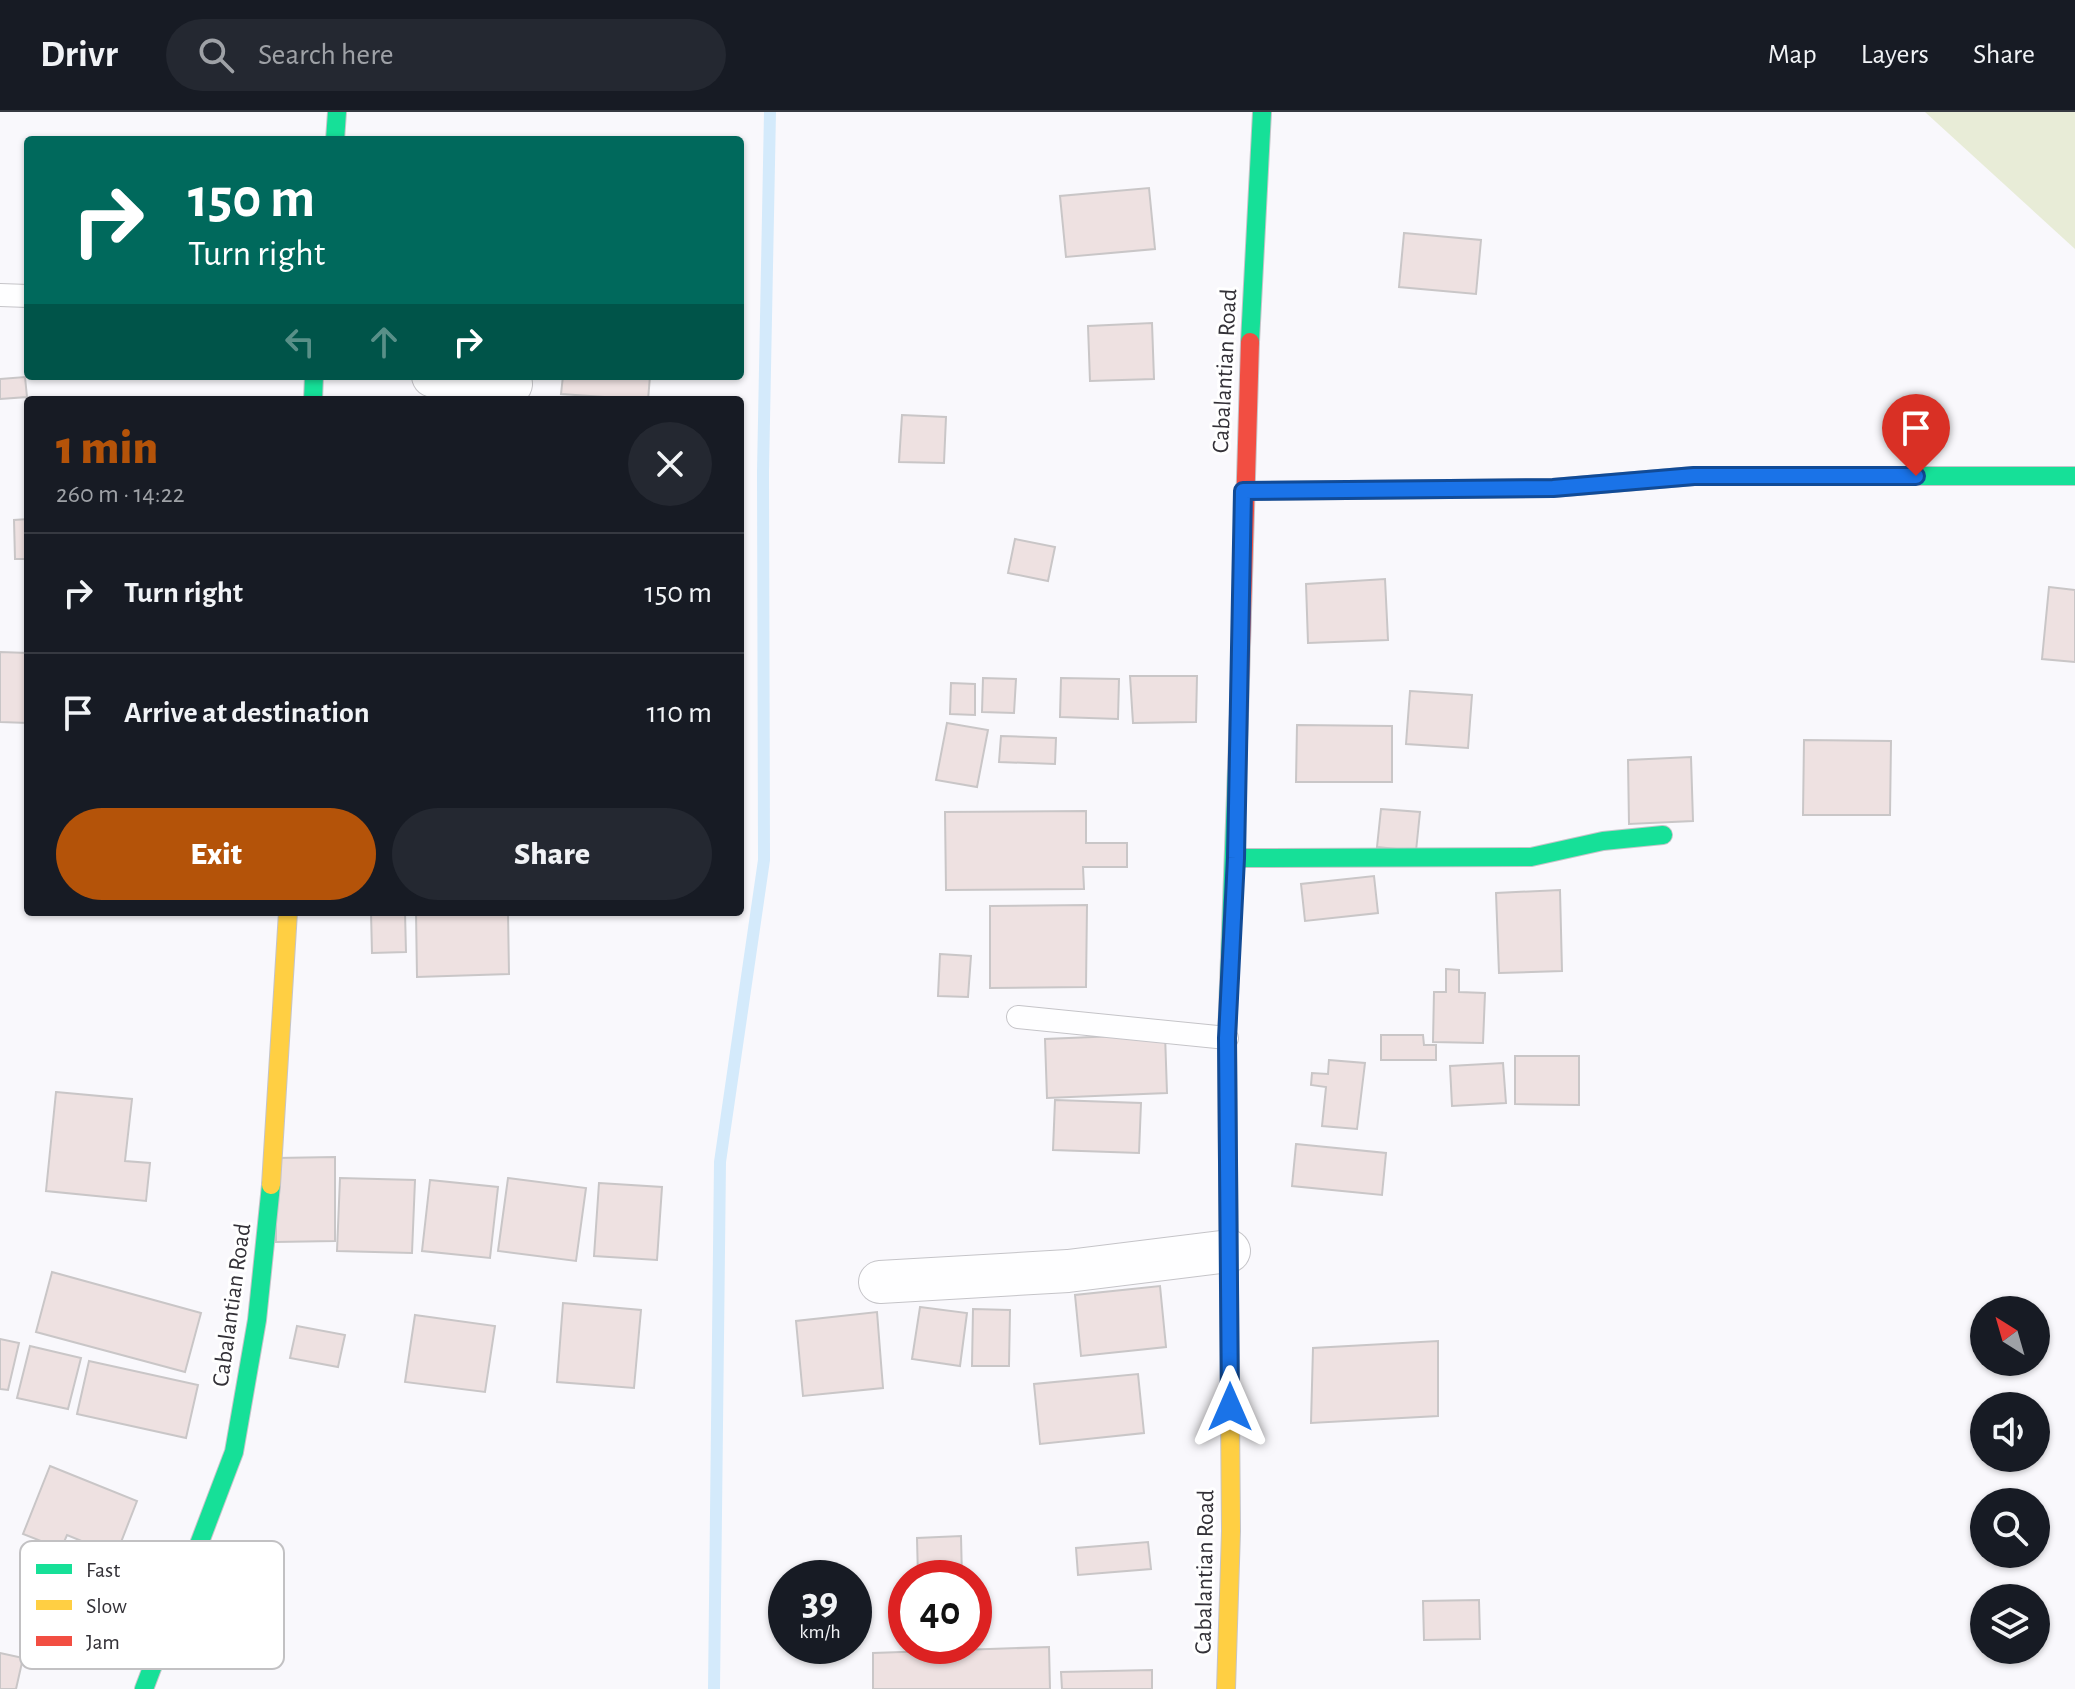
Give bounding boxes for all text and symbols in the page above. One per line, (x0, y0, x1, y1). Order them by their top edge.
search box (166, 19, 726, 91)
icon: search (194, 33, 238, 77)
text: Drivr (40, 36, 118, 74)
text: Search here (258, 40, 394, 70)
text: Map (1768, 41, 1817, 69)
text: Layers (1861, 41, 1929, 69)
text: Share (1973, 41, 2035, 69)
icon: right (56, 168, 160, 272)
text: 150 m (188, 171, 315, 227)
text: Turn right (188, 236, 325, 272)
street label: Cabalantian Road (1209, 288, 1241, 454)
icon: left (278, 320, 322, 364)
icon: ahead (362, 320, 406, 364)
icon: right (446, 320, 490, 364)
pin (1882, 394, 1950, 476)
icon: arrive (1894, 406, 1938, 450)
button: close (628, 422, 712, 506)
text: 1 min (56, 425, 158, 473)
text: 260 m · 14:22 (56, 481, 184, 507)
icon: right (56, 571, 100, 615)
text: Turn right (124, 578, 243, 608)
text: 150 m (644, 578, 712, 608)
icon: arrive (56, 691, 100, 735)
text: Arrive at destination (124, 698, 370, 728)
text: 110 m (647, 698, 712, 728)
button: Exit (56, 808, 376, 900)
button: Share (392, 808, 712, 900)
street label: Cabalantian Road (209, 1222, 255, 1388)
north arrow (1970, 1296, 2050, 1376)
map controls (1970, 1296, 2050, 1664)
position arrow (1188, 1365, 1272, 1449)
button: sound (1970, 1392, 2050, 1472)
button: search (1970, 1488, 2050, 1568)
street label: Cabalantian Road (1192, 1490, 1218, 1654)
legend (20, 1541, 284, 1669)
text: Fast (86, 1559, 120, 1581)
speed limit sign: 40 (888, 1560, 992, 1664)
text: 39 (802, 1582, 838, 1622)
button: layers (1970, 1584, 2050, 1664)
text: Slow (86, 1595, 127, 1617)
text: km/h (799, 1622, 841, 1642)
text: Jam (86, 1631, 120, 1653)

